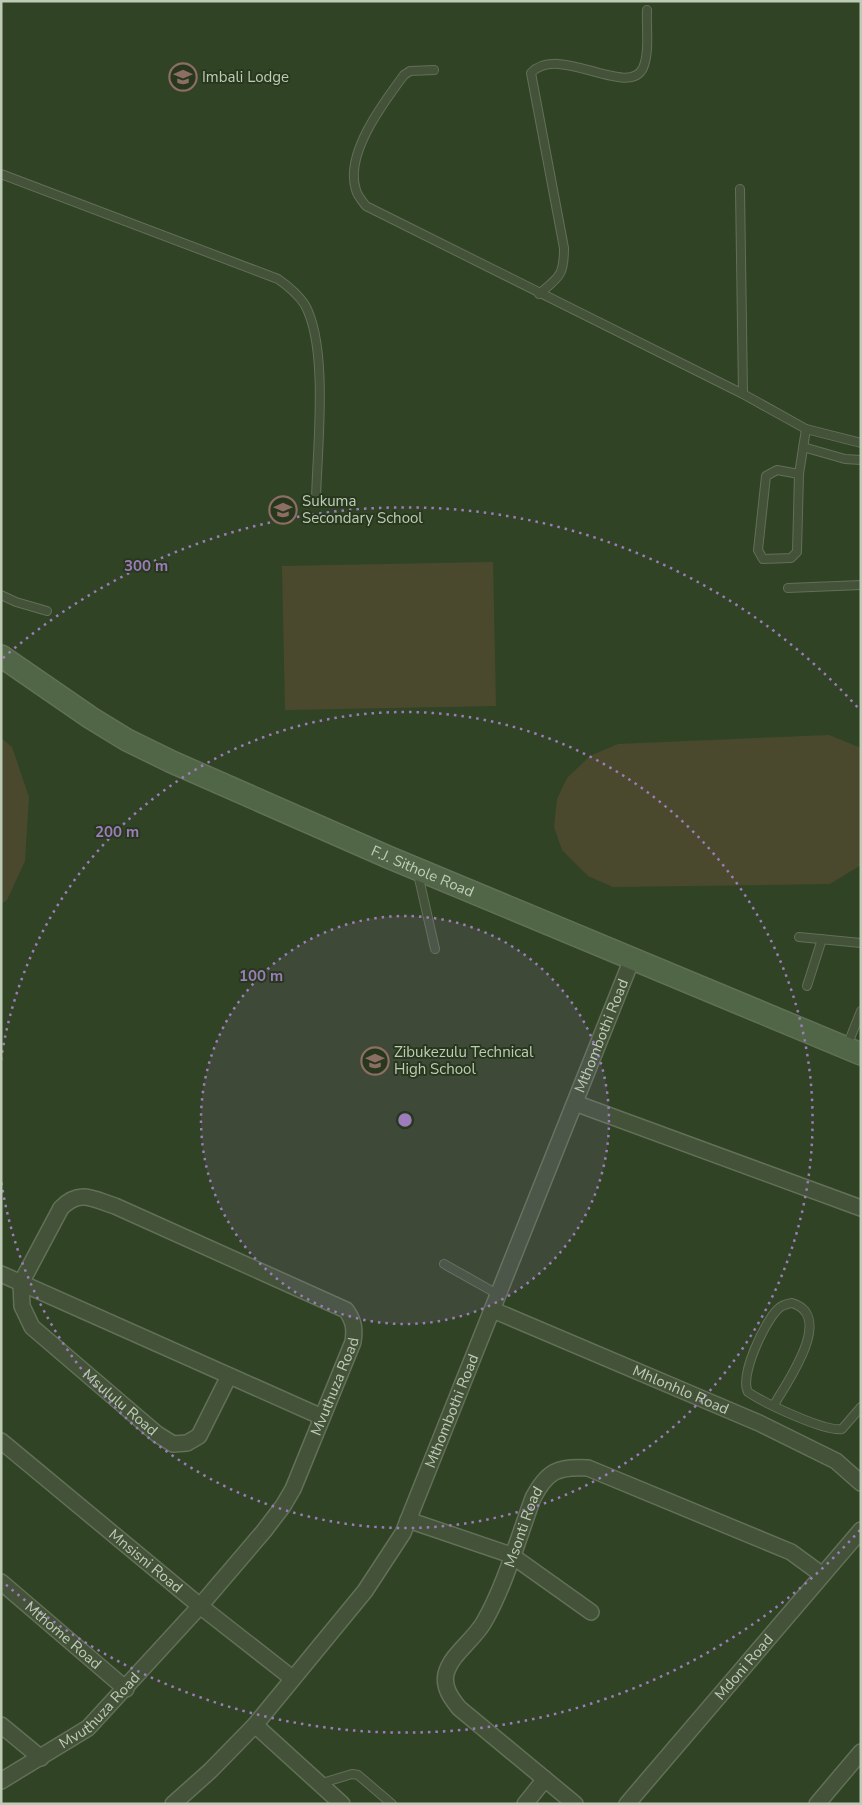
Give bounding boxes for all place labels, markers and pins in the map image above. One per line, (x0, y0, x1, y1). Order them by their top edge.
school or university icon: Imbali Lodge (168, 62, 198, 92)
place label: Imbali Lodge (202, 67, 289, 87)
place label: Sukuma Secondary School (302, 491, 423, 528)
school or university icon: Sukuma Secondary School (268, 495, 298, 525)
place label: Zibukezulu Technical High School (394, 1042, 534, 1079)
school or university icon: Zibukezulu Technical High School (360, 1046, 390, 1076)
centre of rings (396, 1111, 414, 1129)

